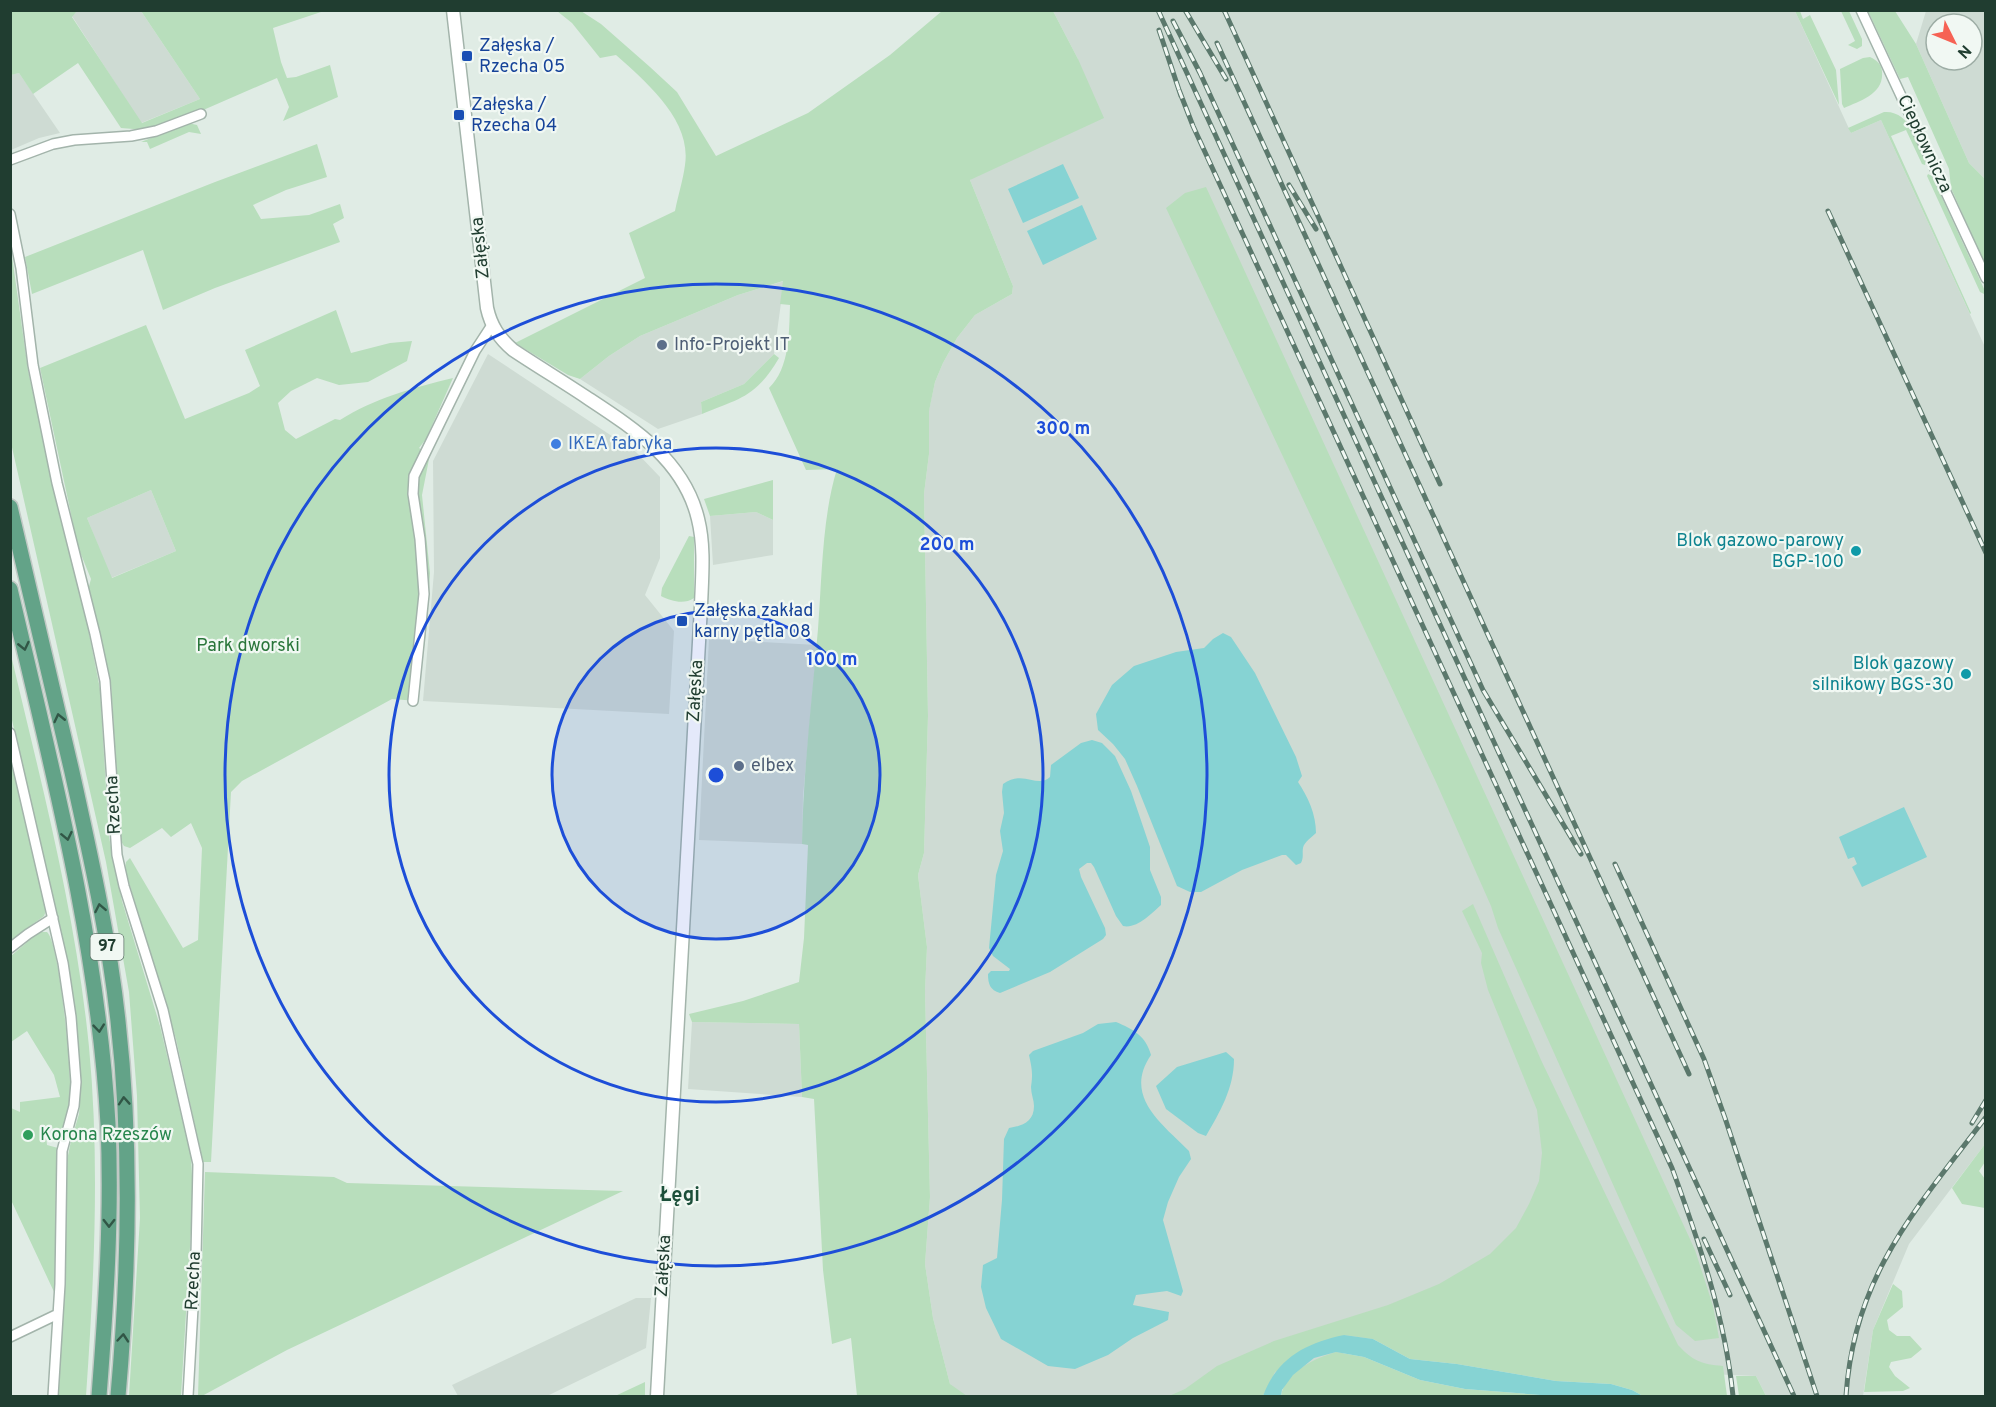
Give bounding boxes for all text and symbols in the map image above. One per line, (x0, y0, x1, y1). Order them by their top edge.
north arrow (1924, 12, 1984, 72)
place label: Załęska / Rzecha 05 (479, 35, 565, 79)
text: N (1952, 40, 1975, 62)
marker: Załęska / Rzecha 05 (460, 49, 474, 63)
street label: Ciepłownicza (1891, 91, 1957, 197)
place label: Załęska / Rzecha 04 (471, 94, 557, 138)
marker: Załęska / Rzecha 04 (452, 108, 466, 122)
street label: Załęska (466, 216, 496, 280)
place label: Info-Projekt IT (674, 334, 790, 357)
marker: Info-Projekt IT (655, 338, 669, 352)
text: 300 m (1036, 418, 1090, 441)
place label: IKEA fabryka (568, 433, 672, 456)
marker: IKEA fabryka (549, 437, 563, 451)
place label: Blok gazowo-parowy BGP-100 (1676, 530, 1844, 574)
text: 200 m (919, 534, 975, 557)
marker: Blok gazowo-parowy BGP-100 (1849, 544, 1863, 558)
place label: Załęska zakład karny pętla 08 (694, 600, 813, 644)
marker: Załęska zakład karny pętla 08 (675, 614, 689, 628)
park label: Park dworski (196, 635, 300, 658)
one-way arrow (16, 640, 29, 650)
text: 100 m (806, 649, 858, 672)
place label: Blok gazowy silnikowy BGS-30 (1812, 653, 1954, 697)
street label: Załęska (683, 659, 709, 723)
marker: Blok gazowy silnikowy BGS-30 (1959, 667, 1973, 681)
one-way arrow (54, 713, 67, 723)
place label: elbex (751, 755, 794, 778)
marker: elbex (732, 759, 746, 773)
centre of rings (706, 765, 726, 785)
street label: Rzecha (101, 775, 127, 835)
one-way arrow (59, 831, 72, 841)
one-way arrow (94, 904, 107, 914)
road number: 97 (90, 934, 124, 960)
one-way arrow (92, 1023, 105, 1033)
one-way arrow (118, 1097, 131, 1106)
place label: Korona Rzeszów (40, 1124, 172, 1147)
marker: Korona Rzeszów (21, 1128, 35, 1142)
district label: Łęgi (660, 1183, 700, 1209)
one-way arrow (103, 1218, 115, 1227)
street label: Załęska (651, 1234, 677, 1298)
street label: Rzecha (181, 1251, 207, 1311)
one-way arrow (116, 1334, 129, 1343)

